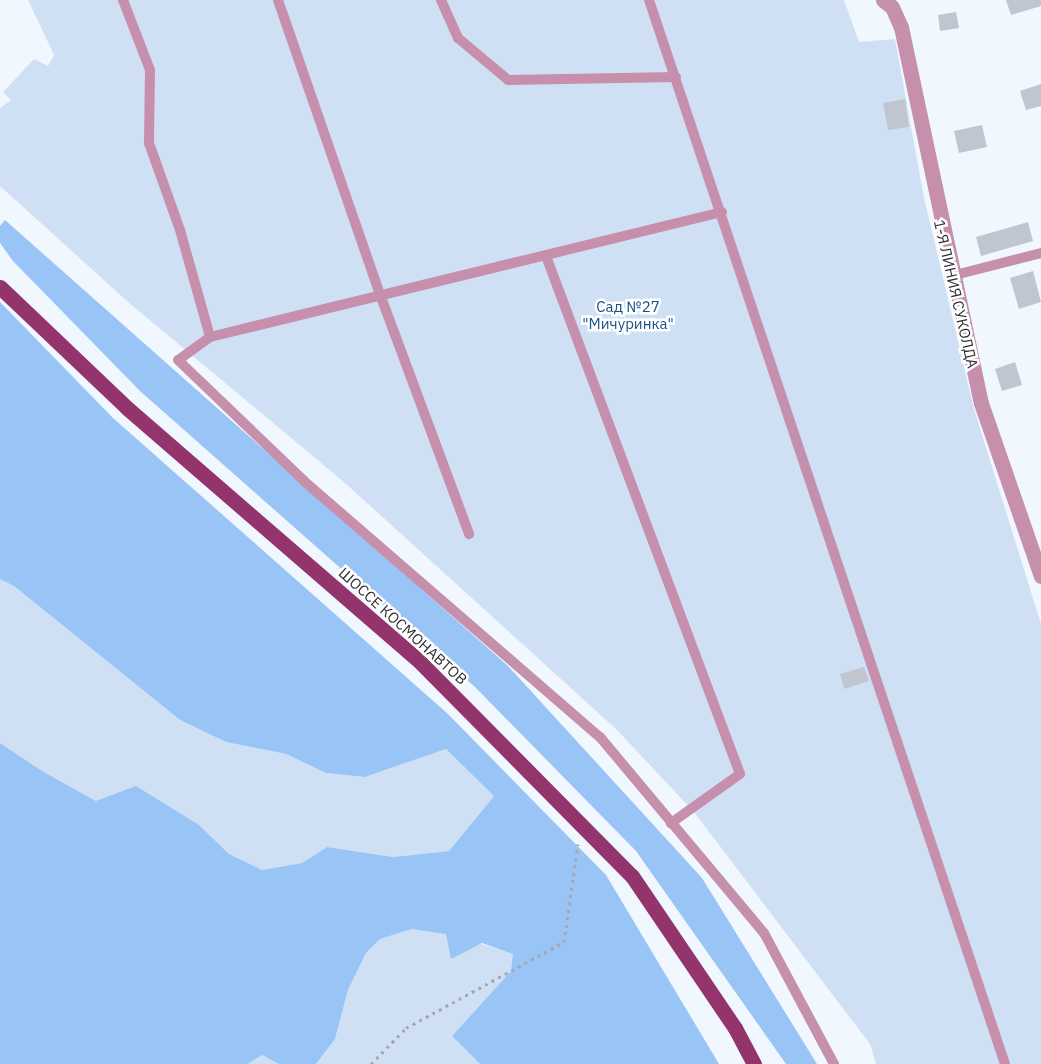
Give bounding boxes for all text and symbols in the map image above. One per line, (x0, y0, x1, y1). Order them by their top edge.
street label: 1-Я ЛИНИЯ СУКОЛДА (930, 218, 982, 370)
park label: Сад №27 "Мичуринка" (582, 297, 674, 332)
street label: ШОССЕ КОСМОНАВТОВ (335, 564, 471, 688)

